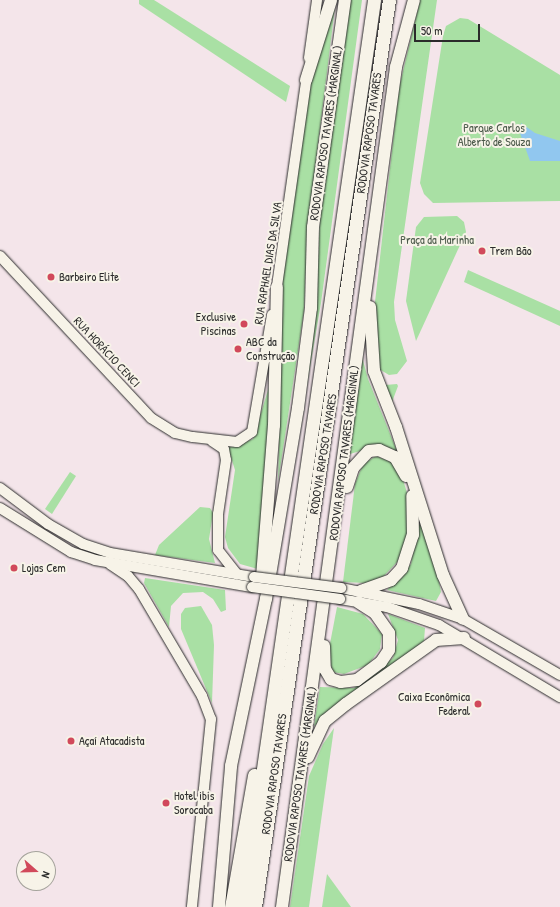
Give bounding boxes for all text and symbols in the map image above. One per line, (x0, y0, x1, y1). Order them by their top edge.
scale bar (416, 16, 482, 42)
text: 50 m (421, 22, 442, 39)
street label: RODOVIA RAPOSO TAVARES (MARGINAL) (307, 45, 345, 221)
street label: RODOVIA RAPOSO TAVARES (353, 72, 385, 194)
park label: Parque Carlos Alberto de Souza (458, 121, 530, 149)
street label: RUA RAPHAEL DIAS DA SILVA (251, 201, 285, 325)
park label: Praça da Marinha (400, 233, 474, 247)
place label: Trem Bão (490, 244, 532, 258)
marker: Trem Bão (477, 246, 487, 256)
place label: Barbeiro Elite (59, 270, 119, 284)
marker: Barbeiro Elite (46, 272, 56, 282)
place label: Exclusive Piscinas (196, 310, 236, 338)
street label: RUA HORÁCIO CENCI (71, 314, 143, 390)
marker: Exclusive Piscinas (239, 319, 249, 329)
place label: ABC da Construção (246, 335, 295, 363)
marker: ABC da Construção (233, 344, 243, 354)
street label: RODOVIA RAPOSO TAVARES (MARGINAL) (326, 365, 362, 541)
street label: RODOVIA RAPOSO TAVARES (306, 393, 340, 515)
place label: Lojas Cem (22, 561, 66, 575)
marker: Lojas Cem (9, 563, 19, 573)
street label: RODOVIA RAPOSO TAVARES (MARGINAL) (281, 686, 319, 862)
place label: Caixa Econômica Federal (398, 690, 470, 718)
marker: Caixa Econômica Federal (473, 699, 483, 709)
street label: RODOVIA RAPOSO TAVARES (258, 713, 290, 835)
place label: Açaí Atacadista (79, 734, 145, 748)
marker: Açaí Atacadista (66, 736, 76, 746)
place label: Hotel ibis Sorocaba (174, 789, 214, 817)
marker: Hotel ibis Sorocaba (161, 798, 171, 808)
north arrow (16, 851, 56, 891)
text: N (39, 870, 54, 880)

